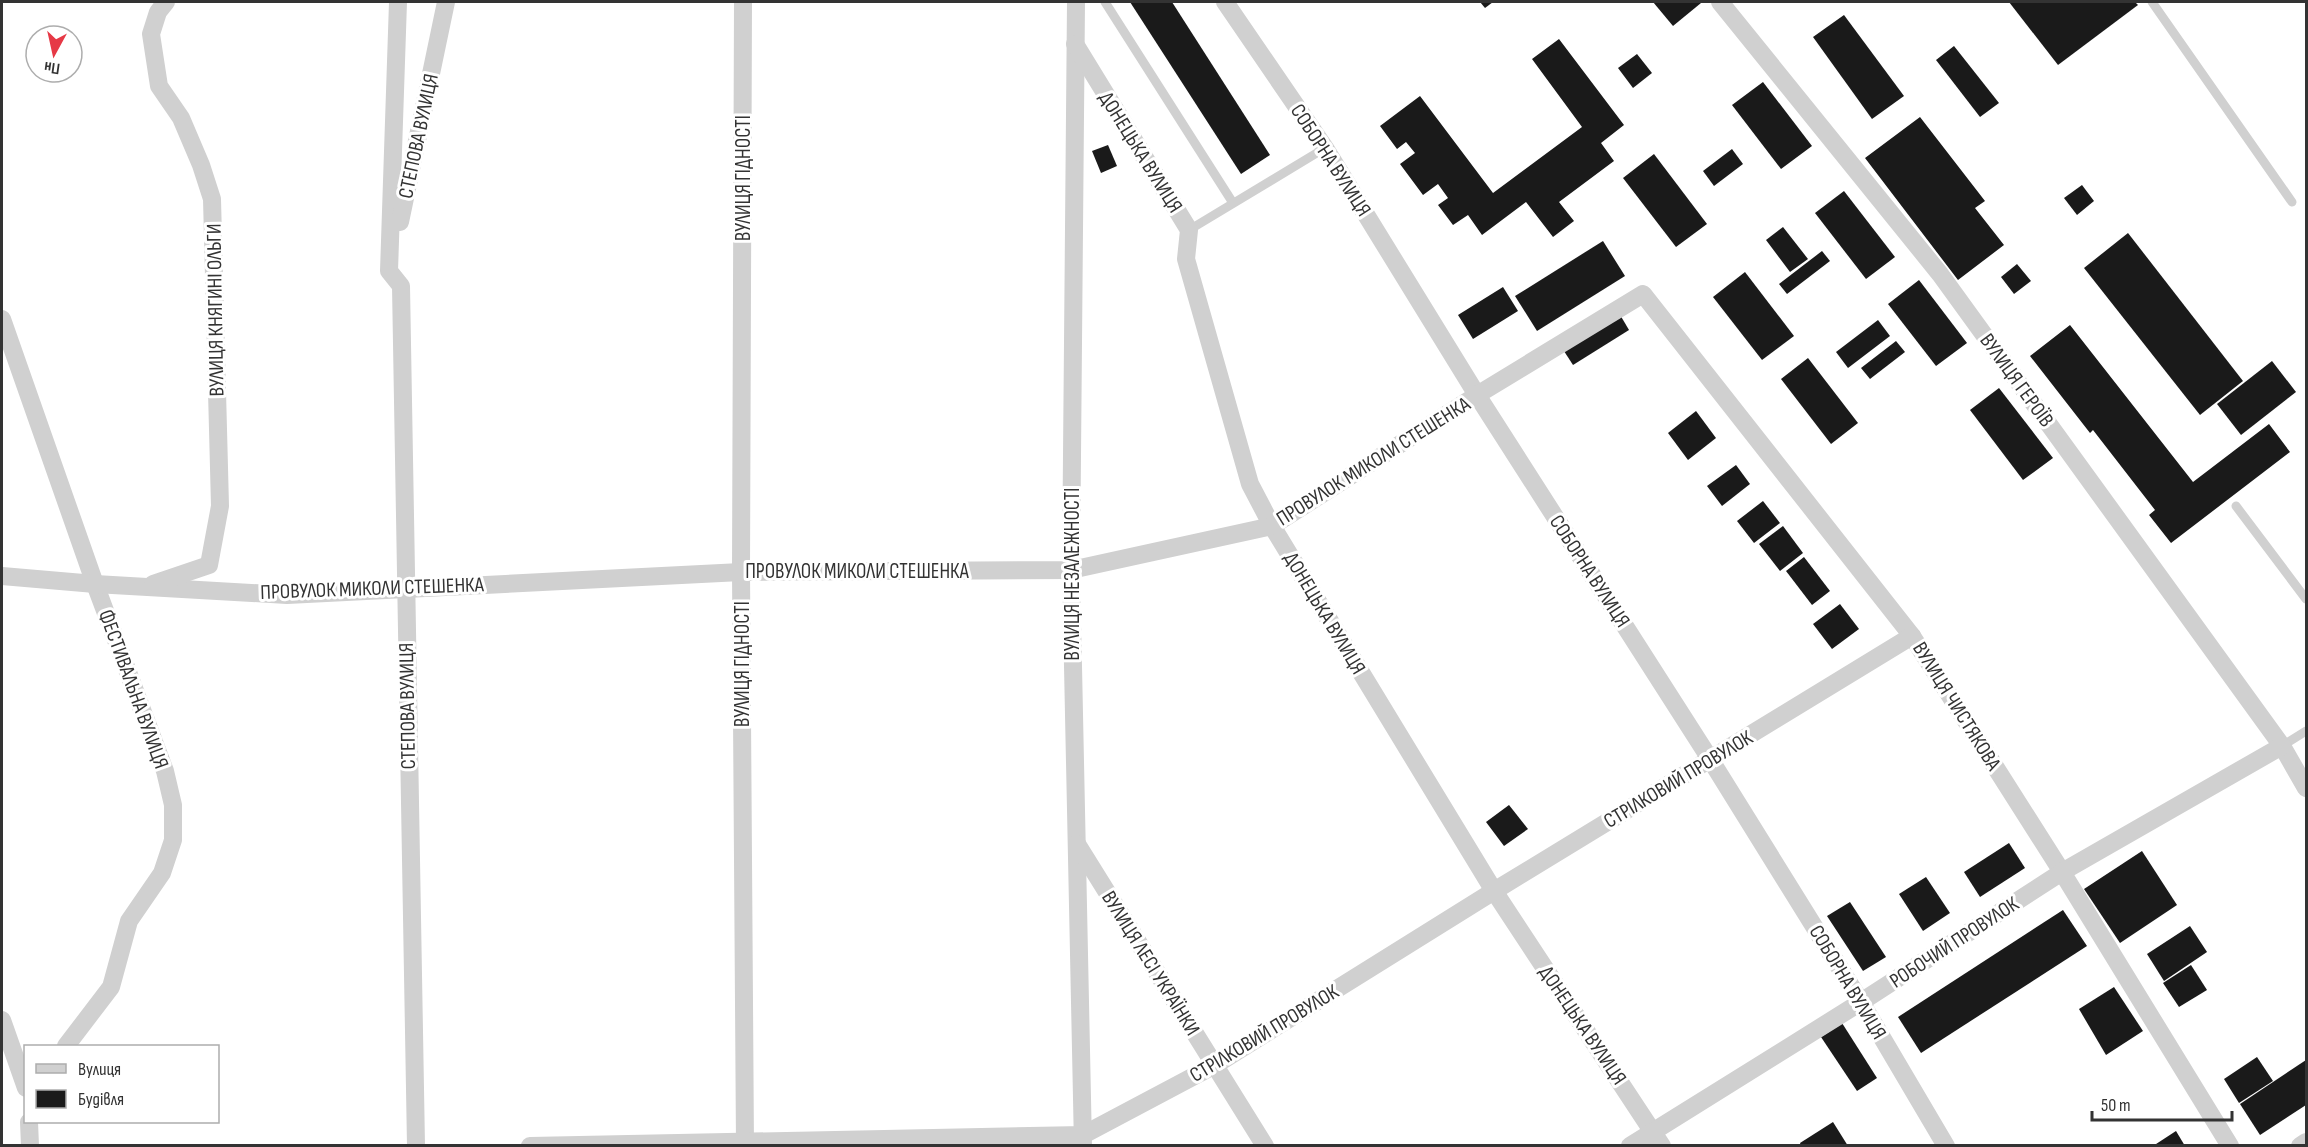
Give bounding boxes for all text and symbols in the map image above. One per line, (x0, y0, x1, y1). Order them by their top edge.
north arrow (24, 24, 84, 84)
text: Пн (43, 57, 61, 78)
street label: СТЕПОВА ВУЛИЦЯ (393, 72, 444, 201)
street label: ДОНЕЦЬКА ВУЛИЦЯ (1093, 87, 1188, 218)
street label: СОБОРНА ВУЛИЦЯ (1285, 100, 1376, 221)
street label: ВУЛИЦЯ ГІДНОСТІ (731, 115, 756, 241)
street label: ВУЛИЦЯ КНЯГИНІ ОЛЬГИ (201, 223, 230, 397)
street label: ВУЛИЦЯ ГЕРОЇВ (1974, 329, 2059, 432)
street label: ПРОВУЛОК МИКОЛИ СТЕШЕНКА (1272, 391, 1476, 531)
street label: ВУЛИЦЯ НЕЗАЛЕЖНОСТІ (1060, 487, 1085, 661)
street label: СОБОРНА ВУЛИЦЯ (1544, 511, 1635, 632)
street label: ДОНЕЦЬКА ВУЛИЦЯ (1278, 548, 1371, 679)
street label: ПРОВУЛОК МИКОЛИ СТЕШЕНКА (745, 559, 970, 584)
street label: ПРОВУЛОК МИКОЛИ СТЕШЕНКА (260, 572, 485, 605)
street label: ВУЛИЦЯ ГІДНОСТІ (730, 601, 755, 727)
street label: ФЕСТИВАЛЬНА ВУЛИЦЯ (93, 606, 174, 772)
street label: ВУЛИЦЯ ЧИСТЯКОВА (1907, 637, 2007, 776)
street label: СТЕПОВА ВУЛИЦЯ (394, 642, 421, 770)
street label: СТРІЛКОВИЙ ПРОВУЛОК (1599, 725, 1758, 834)
street label: ВУЛИЦЯ ЛЕСІ УКРАЇНКИ (1096, 886, 1205, 1040)
street label: РОБОЧИЙ ПРОВУЛОК (1885, 891, 2024, 993)
street label: СОБОРНА ВУЛИЦЯ (1804, 921, 1891, 1044)
street label: ДОНЕЦЬКА ВУЛИЦЯ (1534, 961, 1632, 1090)
street label: СТРІЛКОВИЙ ПРОВУЛОК (1185, 979, 1344, 1088)
legend (24, 1045, 219, 1123)
text: Вулиця (78, 1059, 121, 1080)
scale bar (2092, 1084, 2232, 1122)
text: Будівля (78, 1089, 124, 1110)
text: 50 m (2101, 1095, 2131, 1116)

